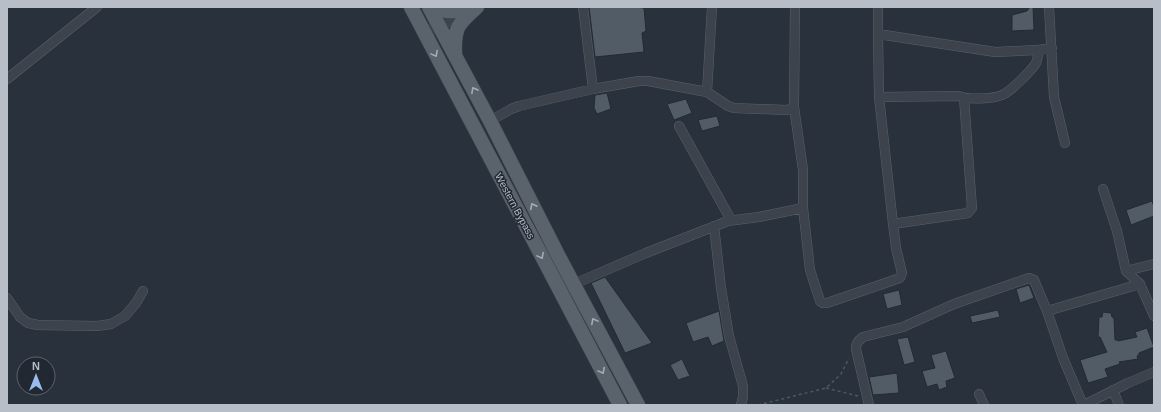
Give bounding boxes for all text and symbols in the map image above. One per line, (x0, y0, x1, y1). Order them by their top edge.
one-way arrow (431, 50, 438, 57)
one-way arrow (471, 87, 478, 95)
street label: Western Bypass (493, 171, 537, 241)
one-way arrow (531, 203, 538, 210)
one-way arrow (537, 252, 544, 259)
one-way arrow (591, 318, 598, 325)
north arrow (16, 356, 56, 396)
text: N (32, 360, 40, 372)
one-way arrow (598, 367, 605, 374)

